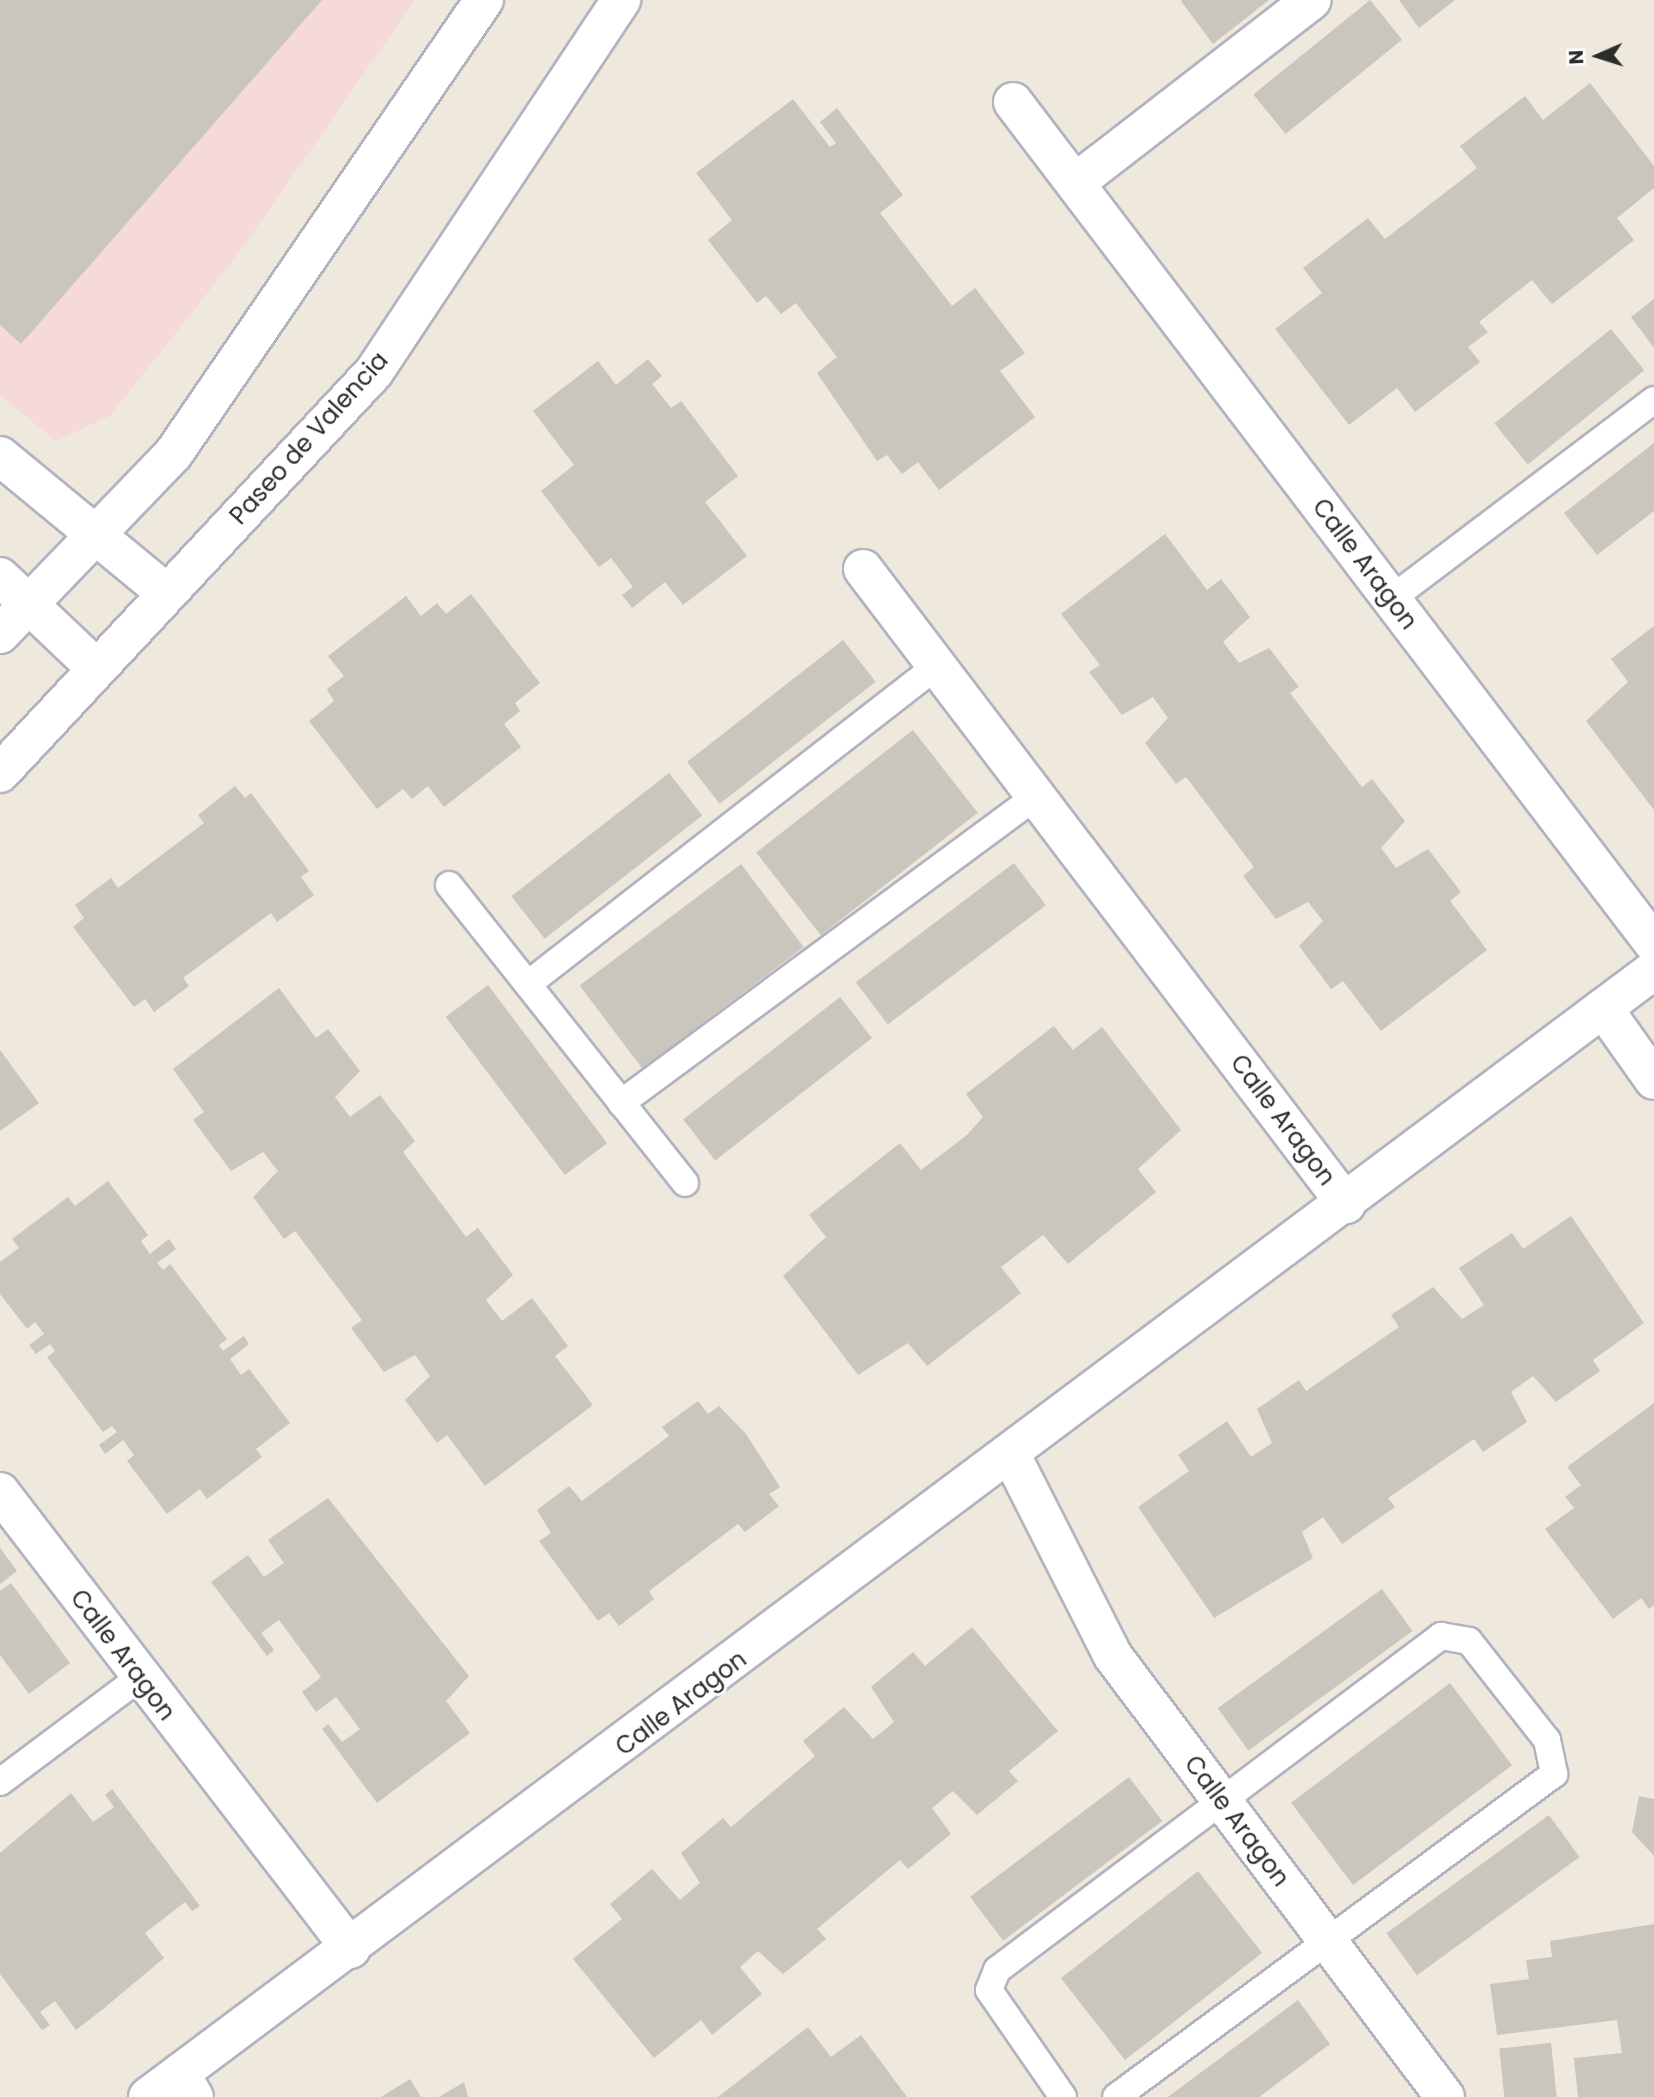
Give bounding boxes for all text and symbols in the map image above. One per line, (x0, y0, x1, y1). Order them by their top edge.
north arrow (1563, 21, 1633, 91)
text: N (1563, 49, 1590, 65)
street label: Paseo de Valencia (224, 346, 394, 530)
street label: Calle Aragon (1307, 493, 1423, 635)
street label: Calle Aragon (1225, 1049, 1341, 1191)
street label: Calle Aragon (65, 1584, 181, 1726)
street label: Calle Aragon (610, 1645, 752, 1761)
street label: Calle Aragon (1179, 1750, 1295, 1892)

